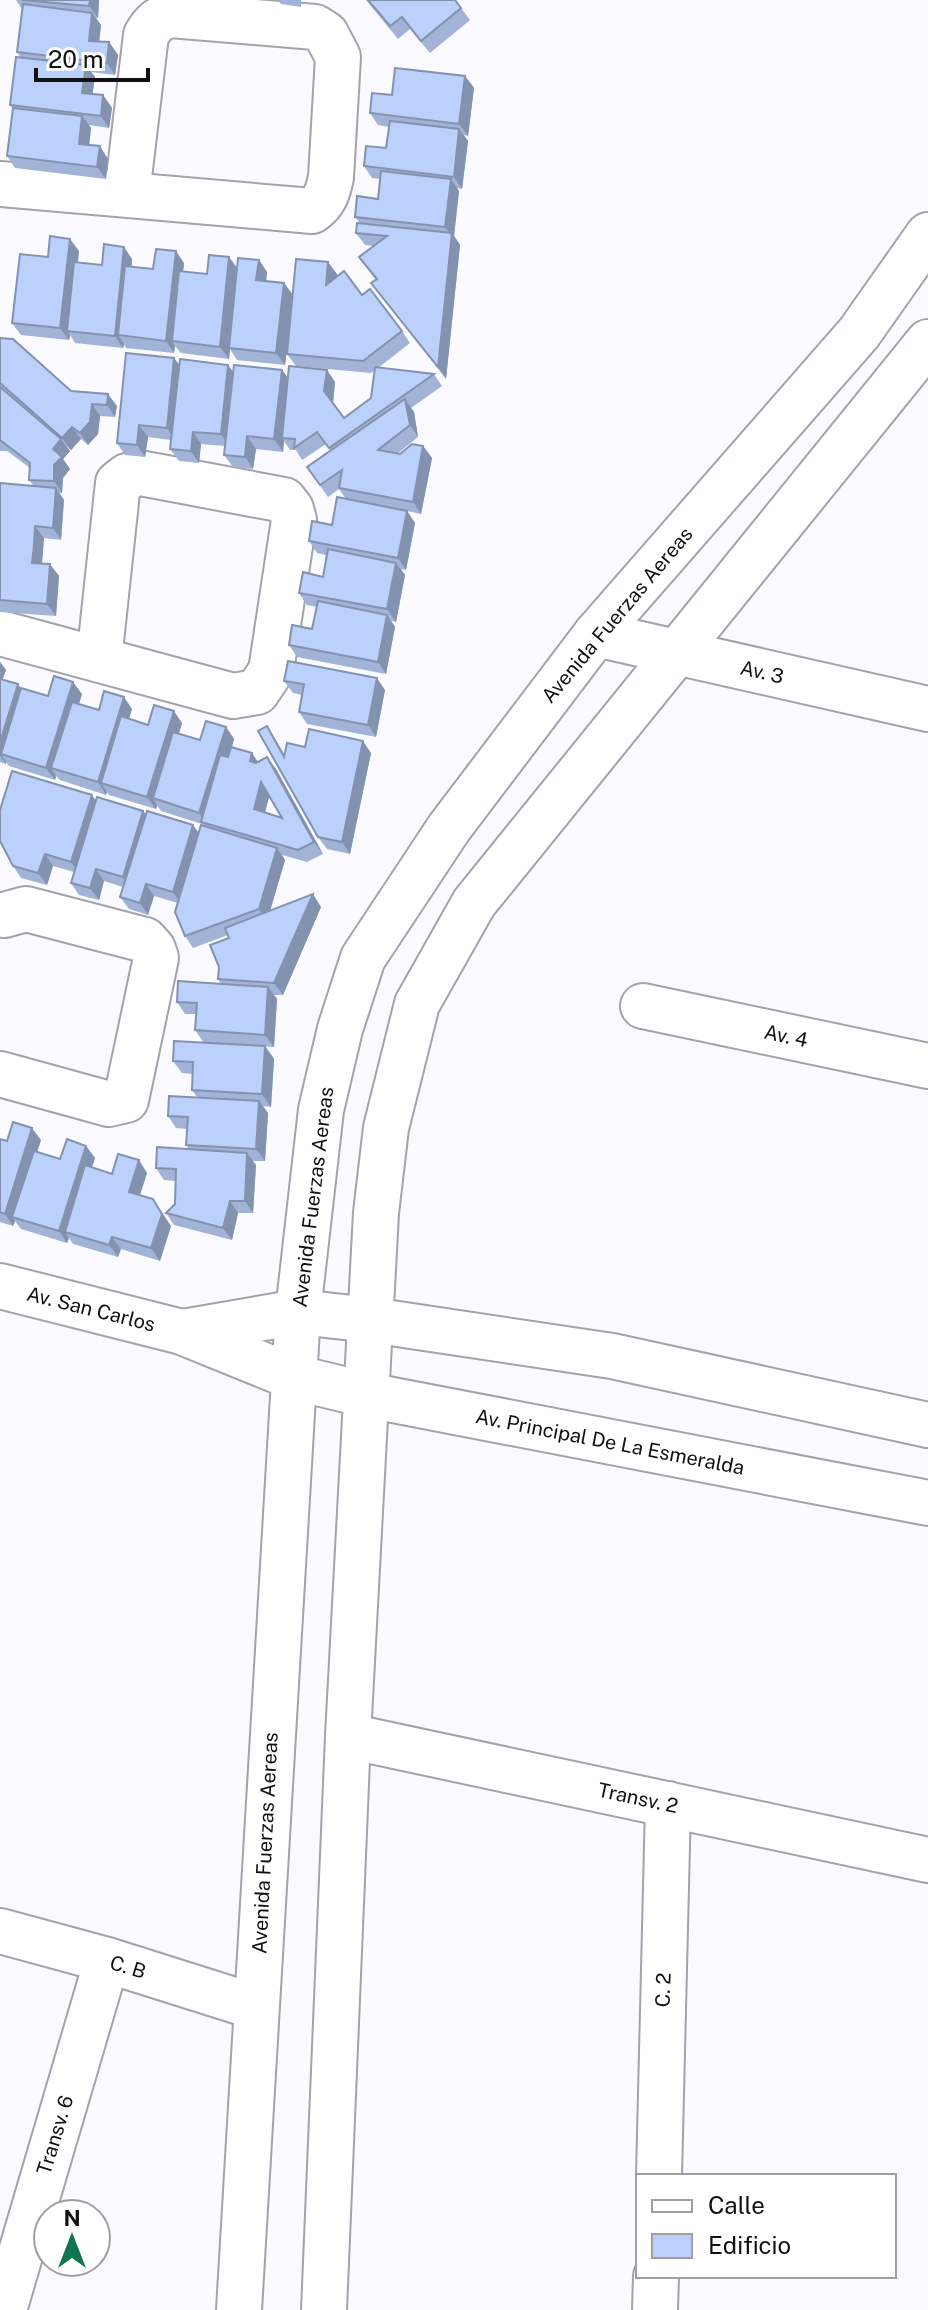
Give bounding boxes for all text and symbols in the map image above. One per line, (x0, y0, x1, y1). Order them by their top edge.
scale bar (36, 32, 148, 82)
text: 20 m (48, 45, 104, 73)
street label: Avenida Fuerzas Aereas (536, 522, 698, 708)
street label: Av. 3 (738, 655, 786, 689)
street label: Av. 4 (762, 1020, 810, 1052)
street label: Avenida Fuerzas Aereas (288, 1085, 338, 1309)
street label: Av. San Carlos (24, 1281, 158, 1337)
street label: Av. Principal De La Esmeralda (474, 1404, 746, 1480)
street label: Avenida Fuerzas Aereas (247, 1732, 283, 1954)
street label: Transv. 2 (596, 1778, 680, 1818)
street label: C. B (107, 1950, 149, 1984)
street label: C. 2 (650, 1972, 676, 2008)
street label: Transv. 6 (32, 2092, 78, 2178)
legend (636, 2174, 896, 2278)
text: Calle (708, 2191, 765, 2219)
north arrow (32, 2198, 112, 2278)
text: N (63, 2205, 81, 2231)
text: Edificio (708, 2231, 791, 2259)

